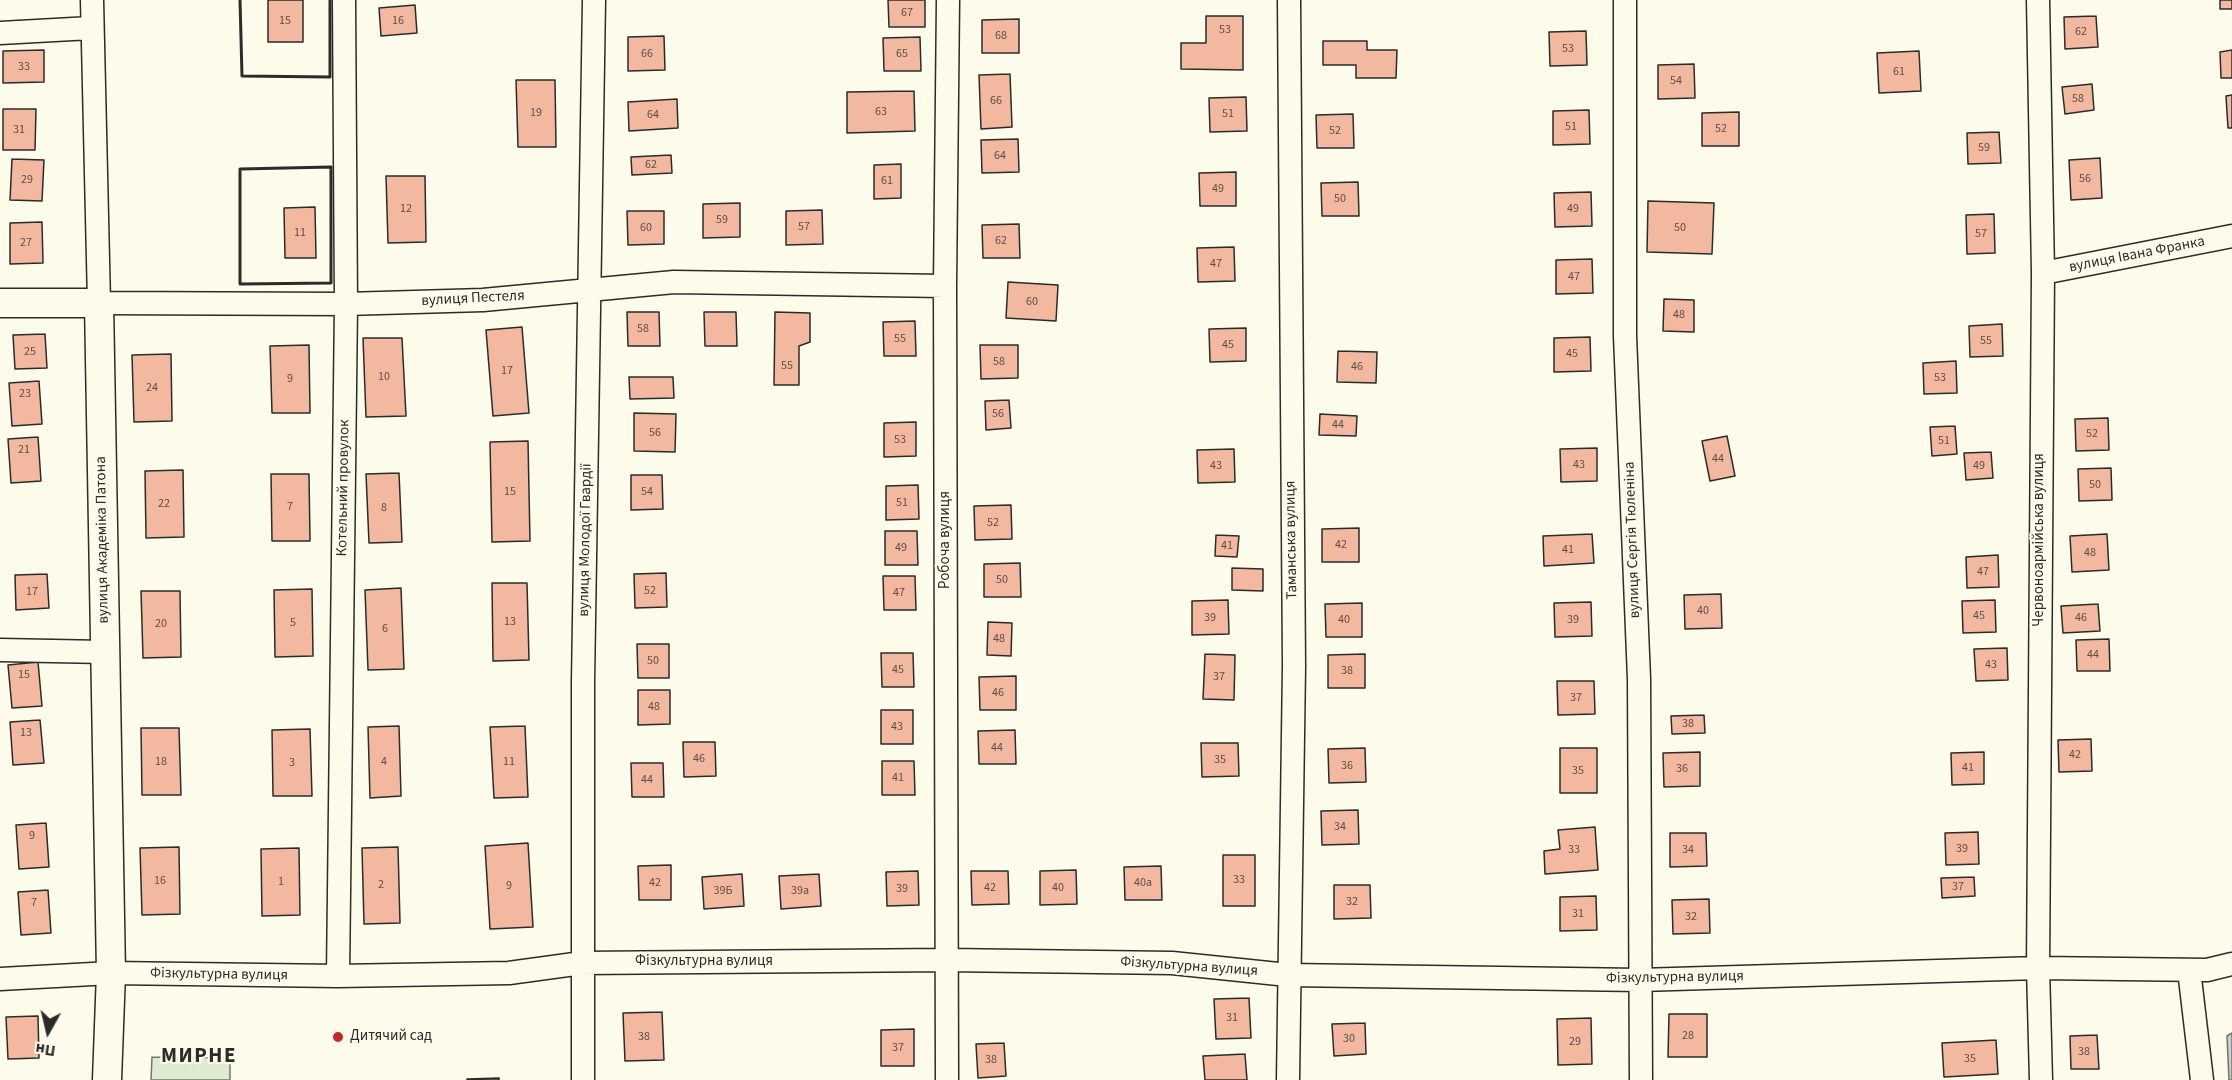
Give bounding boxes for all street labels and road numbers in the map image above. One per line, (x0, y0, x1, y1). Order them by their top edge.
street label: вулиця Івана Франка (2068, 233, 2206, 277)
street label: вулиця Пестеля (421, 287, 525, 311)
street label: Котельний провулок (334, 419, 354, 557)
street label: Червоноармійська вулиця (2031, 453, 2049, 627)
street label: вулиця Академіка Патона (93, 456, 113, 624)
street label: вулиця Сергія Тюленіна (1621, 461, 1645, 619)
street label: вулиця Молодої Гвардії (576, 463, 596, 617)
street label: Таманська вулиця (1282, 480, 1302, 600)
street label: Робоча вулиця (937, 491, 955, 589)
street label: Фізкультурна вулиця (635, 953, 773, 971)
street label: Фізкультурна вулиця (1120, 953, 1258, 981)
street label: Фізкультурна вулиця (150, 965, 288, 985)
street label: Фізкультурна вулиця (1606, 968, 1744, 988)

